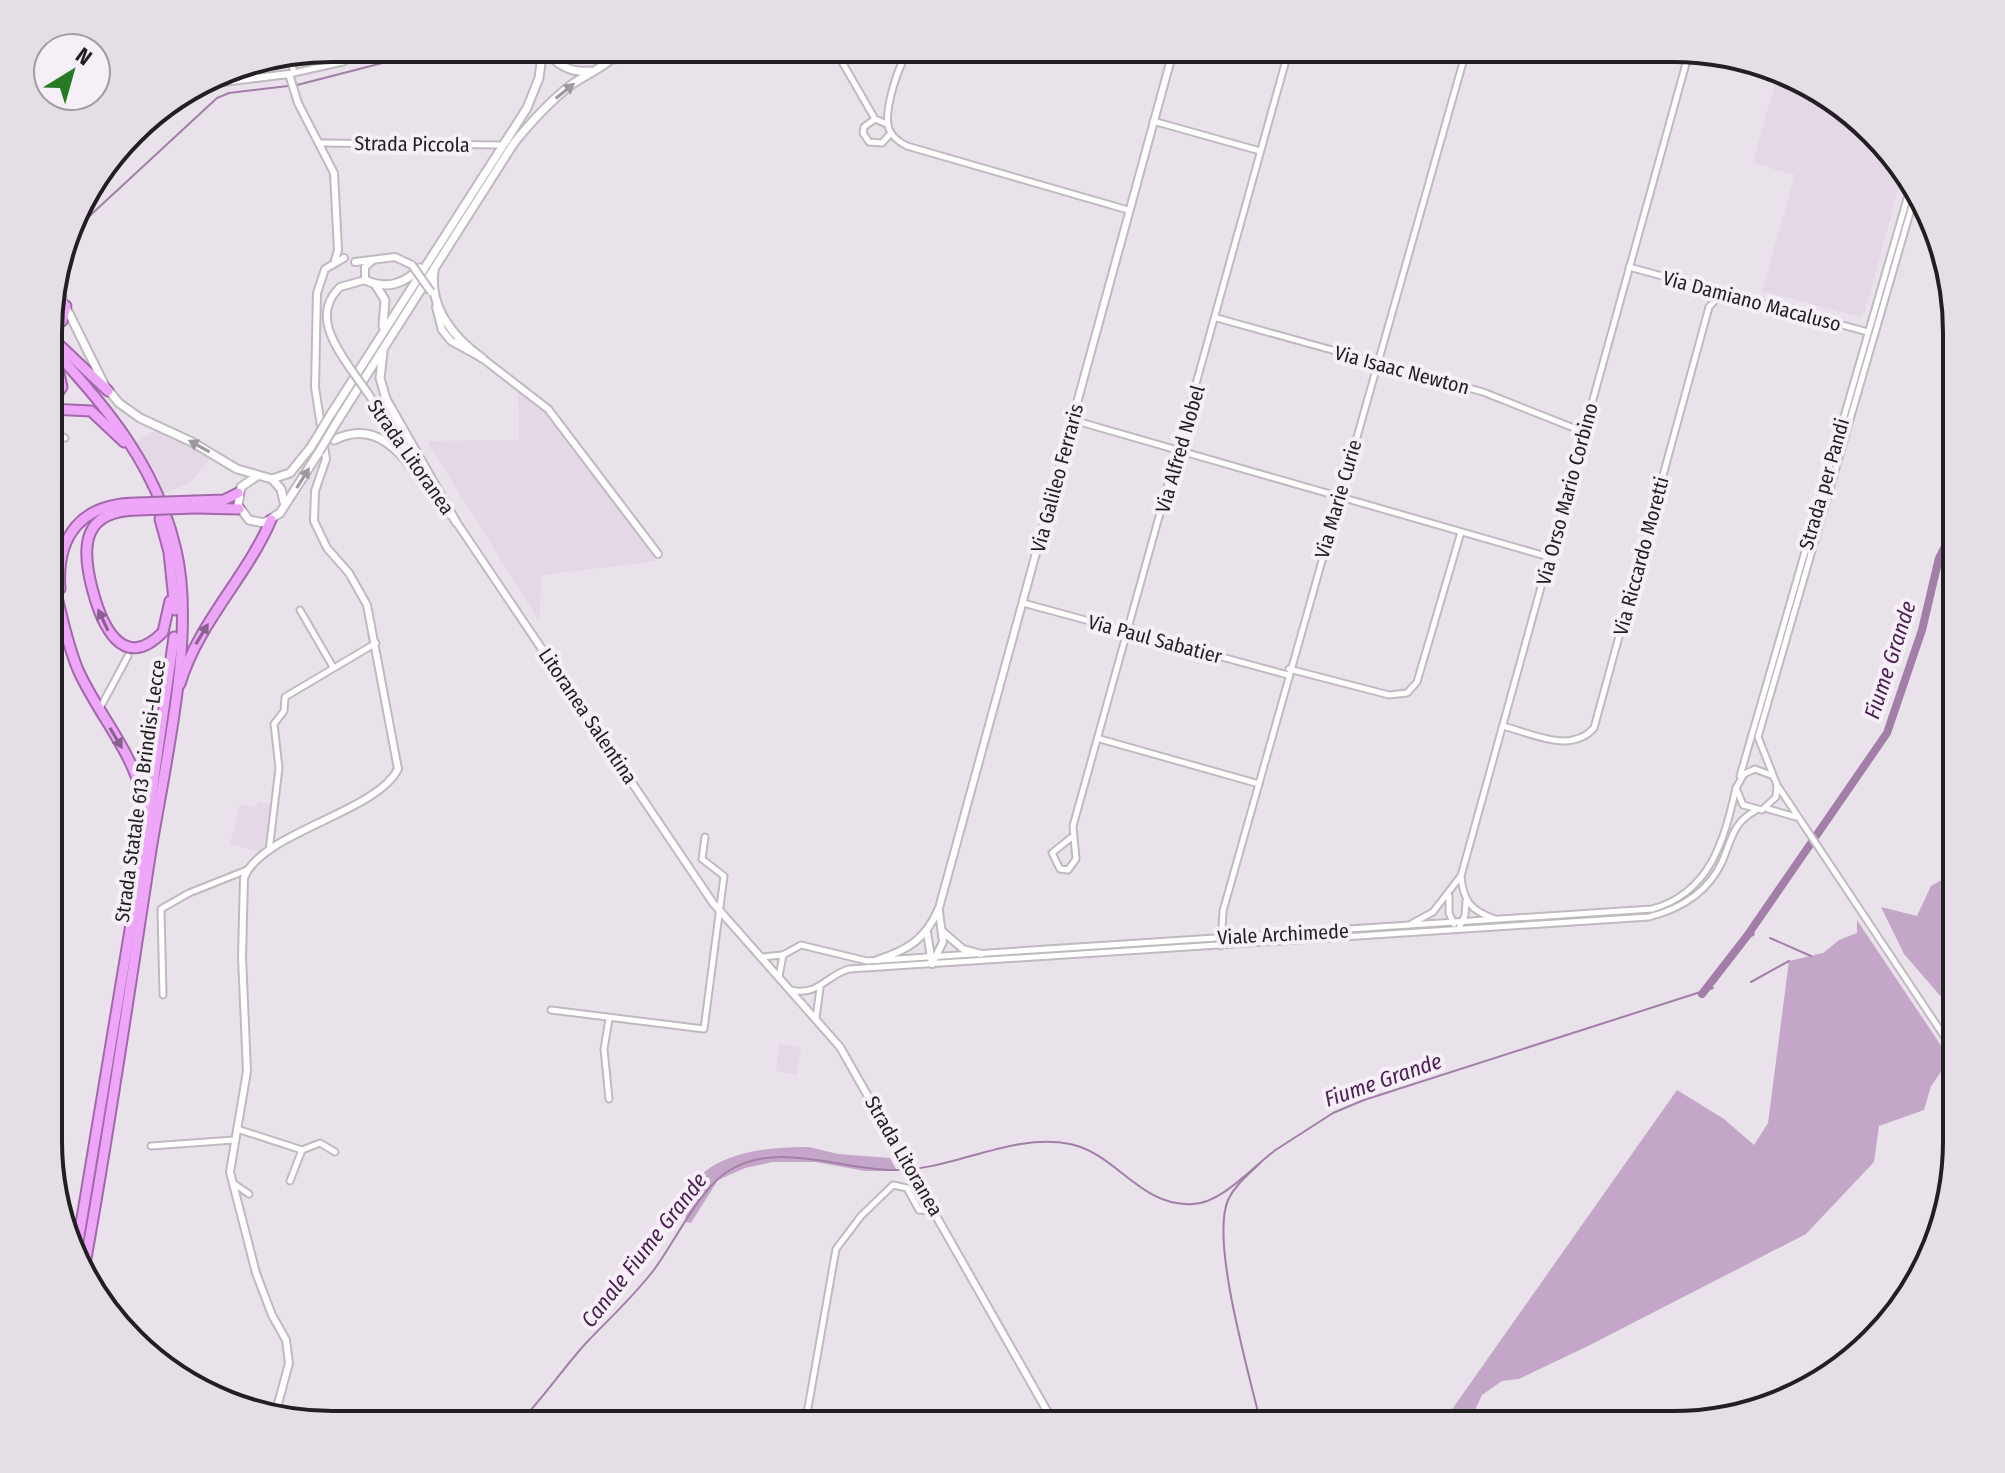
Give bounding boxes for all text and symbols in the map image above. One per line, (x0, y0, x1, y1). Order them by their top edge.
north arrow (32, 32, 112, 112)
text: N (70, 42, 97, 71)
one-way arrow (555, 83, 575, 100)
street label: Strada Piccola (354, 131, 470, 157)
street label: Via Damiano Macaluso (1660, 266, 1844, 336)
street label: Via Isaac Newton (1332, 340, 1472, 400)
street label: Via Alfred Nobel (1150, 382, 1210, 516)
street label: Strada Litoranea (363, 395, 459, 519)
street label: Via Orso Mario Corbino (1531, 400, 1603, 588)
street label: Via Galileo Ferraris (1026, 401, 1088, 555)
street label: Strada per Pandi (1794, 416, 1854, 552)
street label: Via Marie Curie (1310, 437, 1366, 561)
one-way arrow (188, 439, 210, 453)
one-way arrow (295, 467, 309, 489)
street label: Via Riccardo Moretti (1608, 474, 1674, 638)
water label: Fiume Grande (1858, 598, 1922, 722)
one-way arrow (96, 609, 110, 632)
street label: Via Paul Sabatier (1085, 610, 1225, 668)
one-way arrow (195, 623, 209, 645)
street label: Litoranea Salentina (534, 644, 642, 788)
street label: Strada Statale 613 Brindisi-Lecce (110, 658, 170, 924)
one-way arrow (109, 727, 123, 749)
street label: Viale Archimede (1217, 919, 1349, 949)
water label: Fiume Grande (1321, 1047, 1445, 1113)
street label: Strada Litoranea (860, 1092, 948, 1220)
water label: Canale Fiume Grande (575, 1167, 713, 1333)

